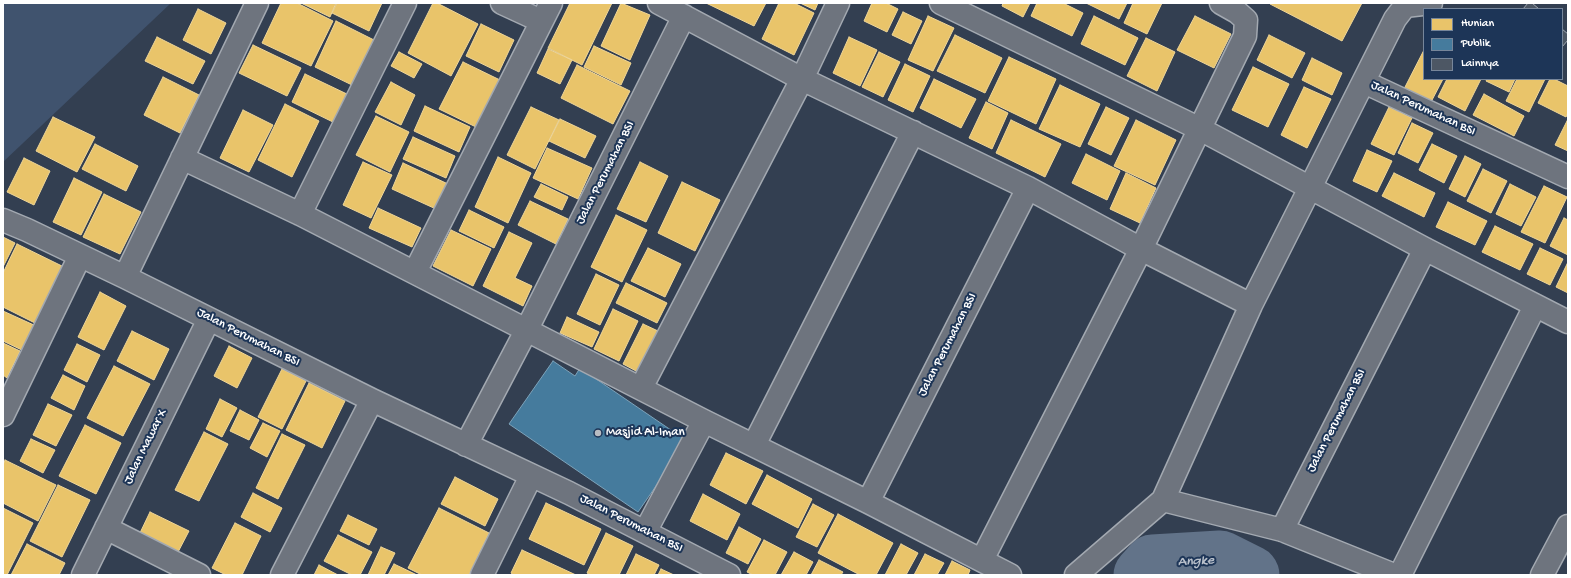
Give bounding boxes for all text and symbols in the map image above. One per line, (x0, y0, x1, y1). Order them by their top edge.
legend (1423, 8, 1563, 80)
text: Hunian (1461, 17, 1494, 31)
text: Publik (1461, 37, 1490, 51)
text: Lainnya (1461, 57, 1499, 71)
street label: Jalan Perumahan BSI (1368, 78, 1478, 140)
street label: Jalan Perumahan BSI (573, 119, 639, 227)
street label: Jalan Perumahan BSI (915, 291, 981, 399)
street label: Jalan Perumahan BSI (194, 305, 302, 371)
street label: Jalan Perumahan BSI (1304, 367, 1370, 475)
street label: Jalan Mawar X (121, 407, 171, 487)
place label: Masjid Al-Iman (606, 425, 685, 441)
marker: Masjid Al-Iman (593, 428, 603, 438)
street label: Jalan Perumahan BSI (577, 491, 685, 557)
water label: Angke (1177, 553, 1215, 571)

